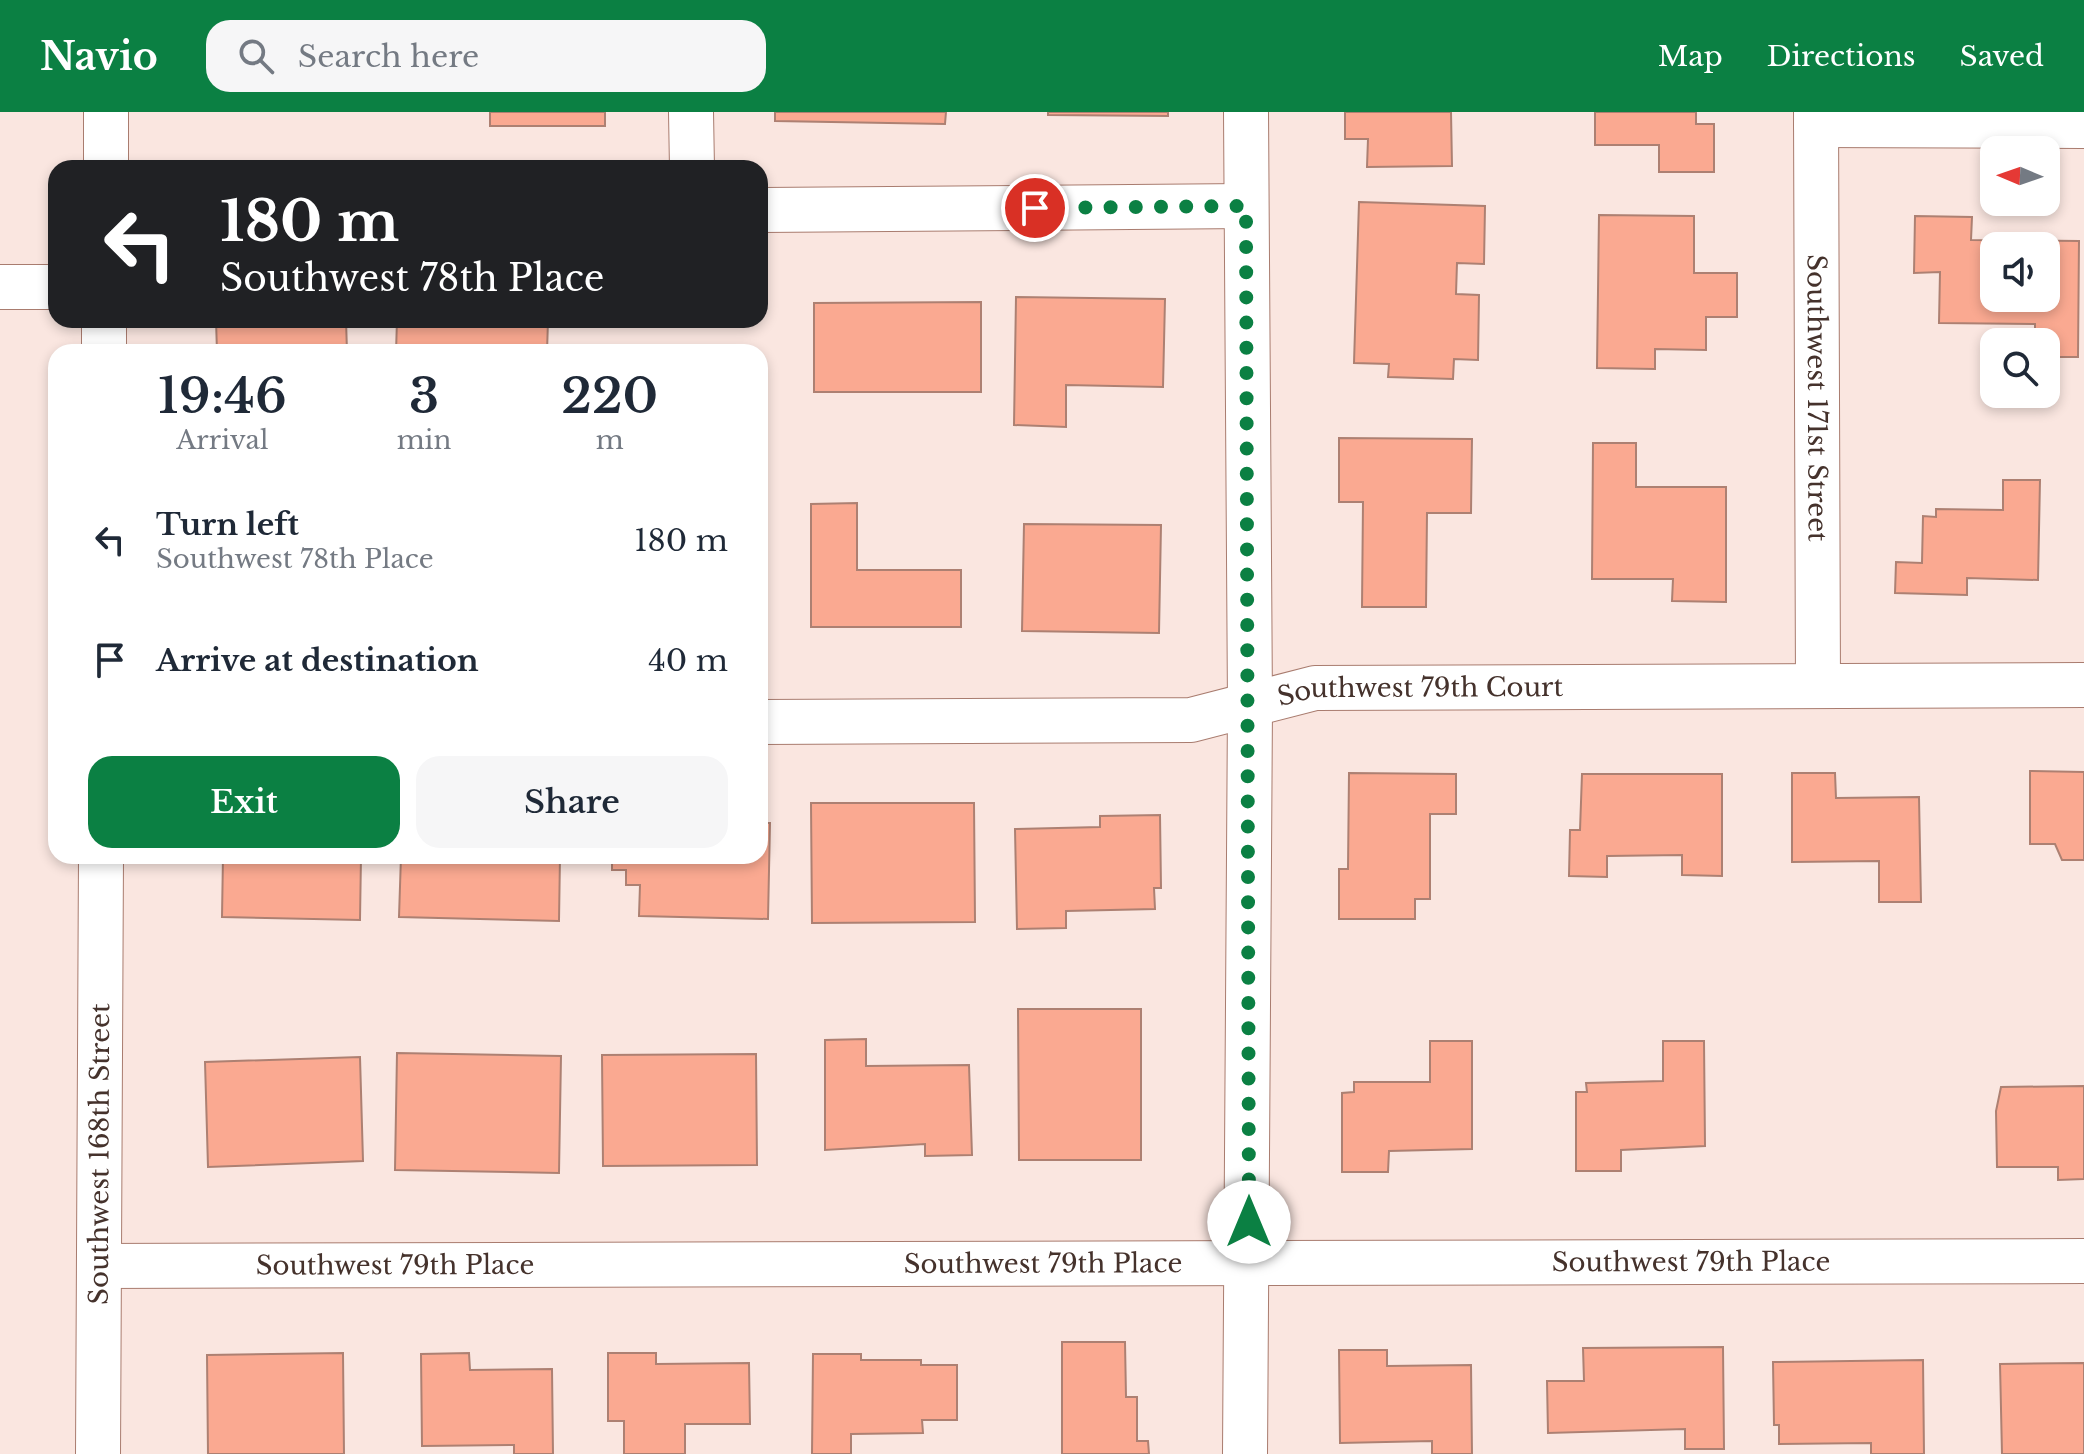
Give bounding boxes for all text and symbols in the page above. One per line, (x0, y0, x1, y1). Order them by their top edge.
search box (206, 20, 766, 92)
text: Navio (40, 33, 158, 80)
icon: search (234, 34, 278, 78)
text: Search here (298, 38, 479, 75)
text: Map (1658, 39, 1723, 74)
text: Directions (1767, 39, 1916, 74)
text: Saved (1960, 39, 2044, 74)
north arrow (1980, 136, 2060, 216)
map controls (1980, 136, 2060, 408)
pin (1001, 174, 1069, 242)
icon: arrive (1013, 186, 1057, 230)
text: 180 m (220, 187, 399, 256)
icon: left (88, 192, 192, 296)
button: sound (1980, 232, 2060, 312)
street label: Southwest 171st Street (1800, 254, 1834, 542)
text: Southwest 78th Place (220, 256, 604, 301)
button: search (1980, 328, 2060, 408)
text: 19:46 (158, 366, 287, 426)
text: 3 (409, 366, 439, 426)
text: 220 (561, 366, 658, 426)
text: Arrival (176, 424, 268, 456)
text: min (397, 424, 451, 456)
text: m (596, 424, 624, 456)
text: Turn left (156, 506, 299, 543)
icon: left (88, 518, 132, 562)
text: 180 m (634, 522, 728, 559)
text: Southwest 78th Place (156, 543, 434, 575)
icon: arrive (88, 638, 132, 682)
text: Arrive at destination (156, 642, 479, 679)
text: 40 m (648, 642, 728, 679)
street label: Southwest 79th Court (1274, 671, 1563, 713)
button: Exit (88, 756, 400, 848)
button: Share (416, 756, 728, 848)
street label: Southwest 168th Street (83, 1003, 116, 1305)
position arrow (1207, 1180, 1291, 1264)
street label: Southwest 79th Place (1552, 1246, 1830, 1278)
street label: Southwest 79th Place (904, 1247, 1182, 1280)
street label: Southwest 79th Place (256, 1249, 534, 1282)

